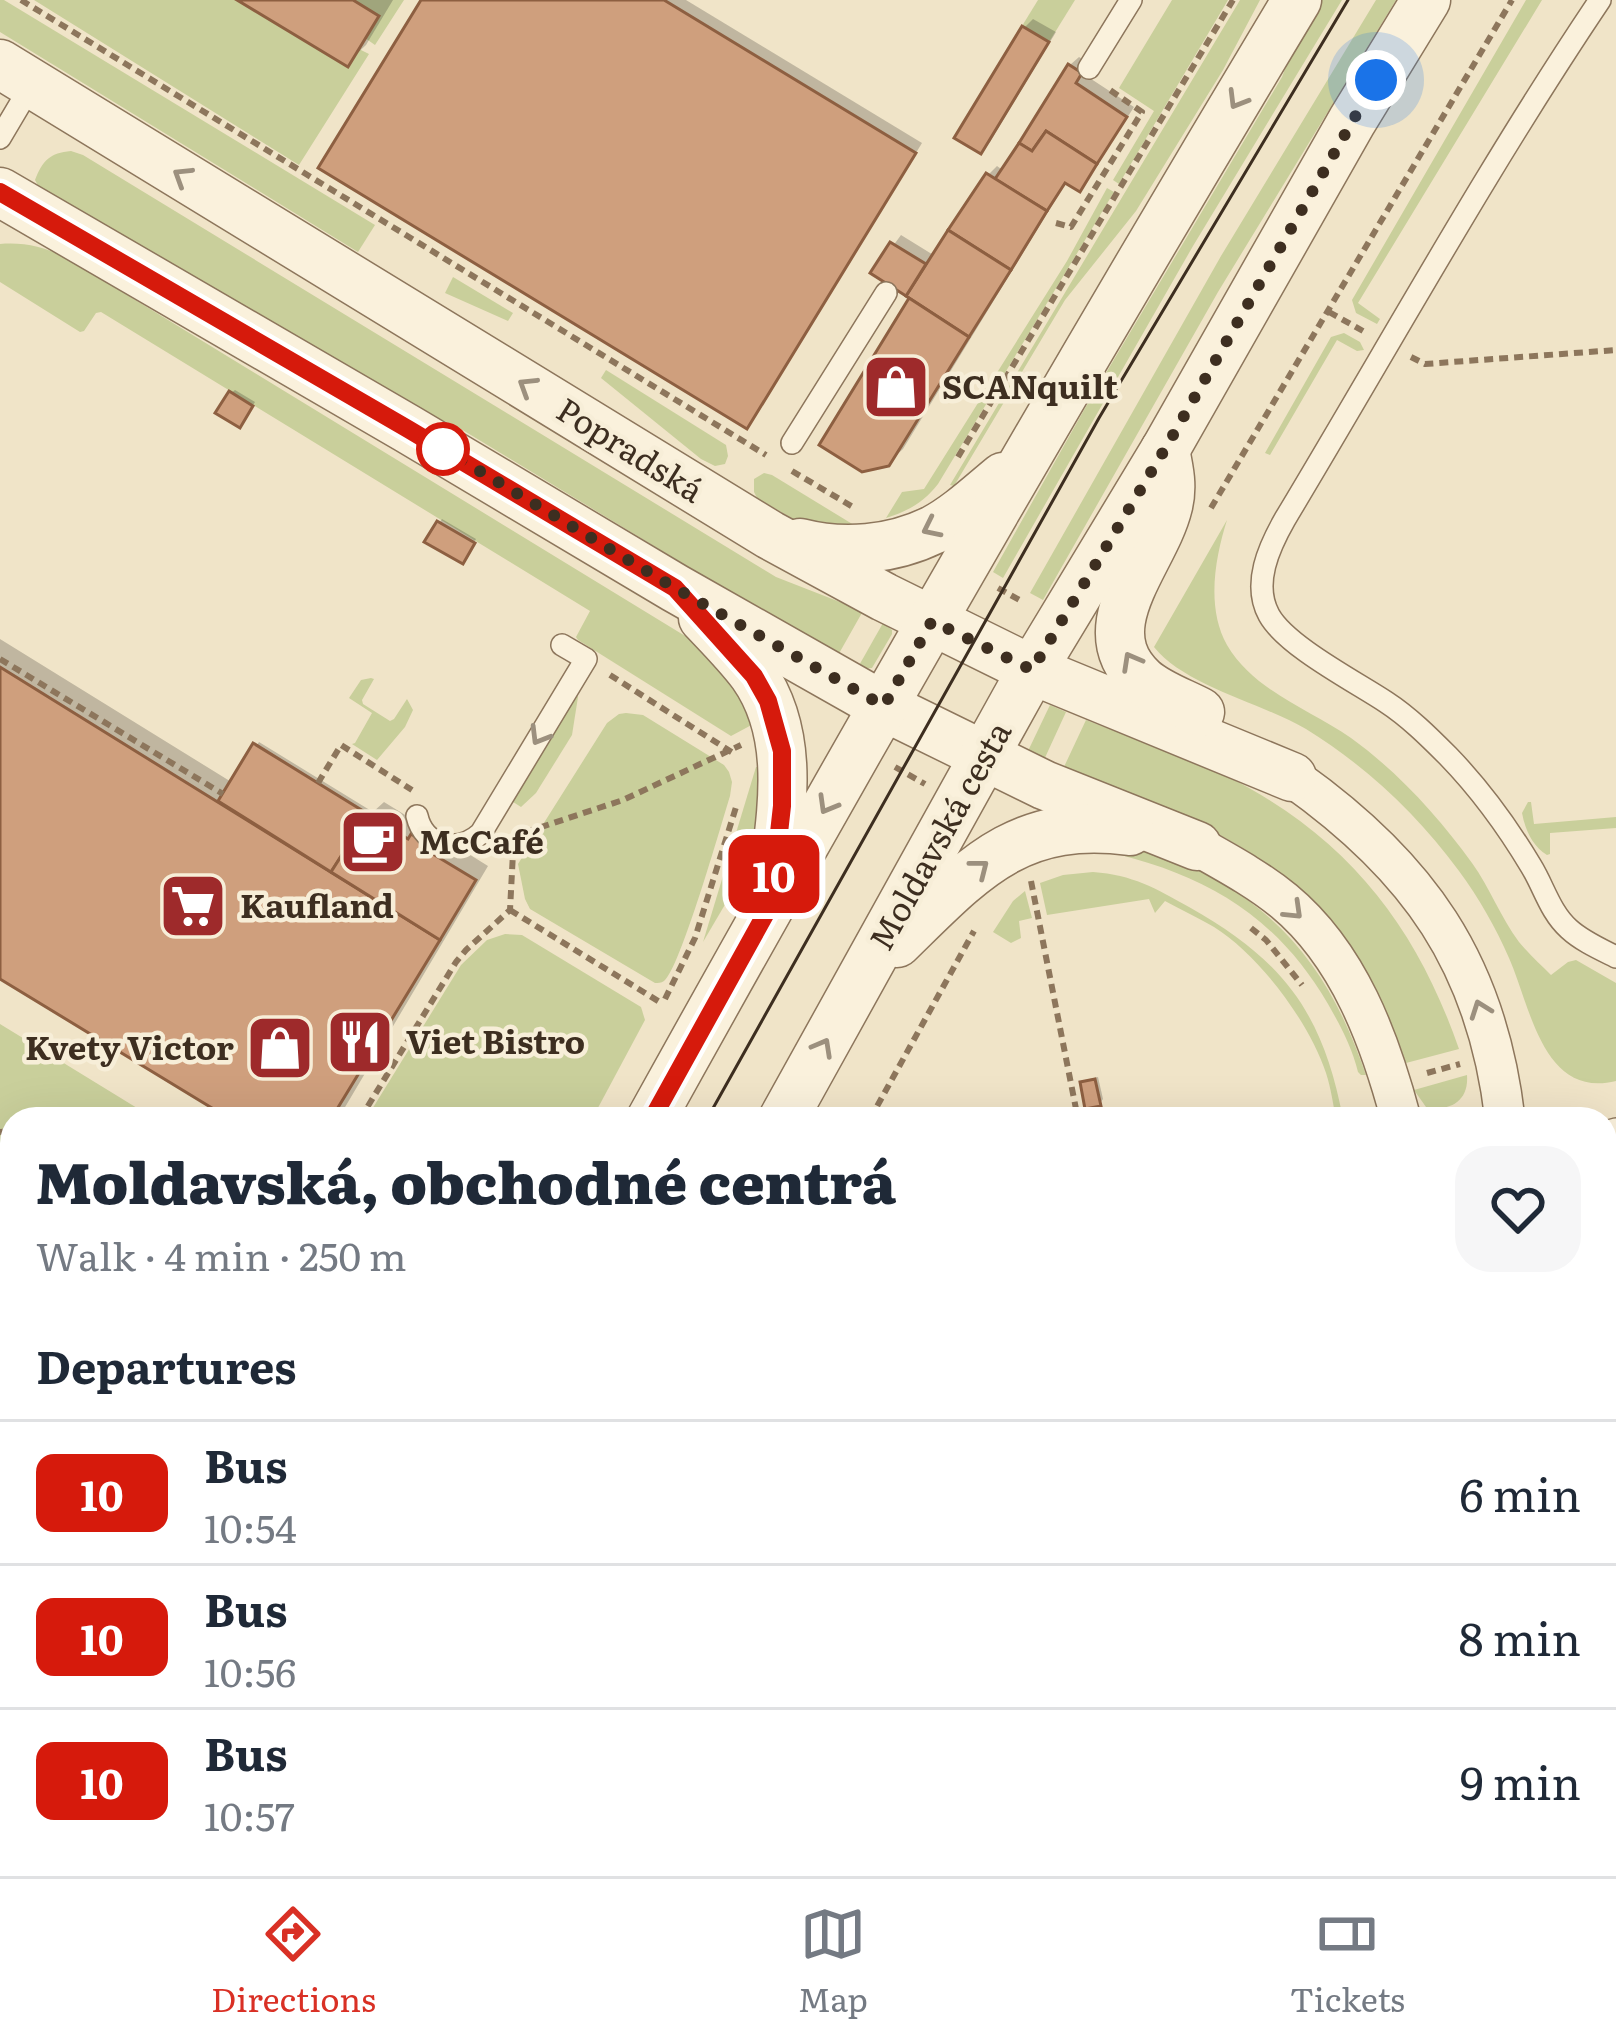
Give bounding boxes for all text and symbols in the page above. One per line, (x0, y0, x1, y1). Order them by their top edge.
your location (1346, 50, 1406, 110)
one-way arrow (1229, 87, 1251, 109)
one-way arrow (173, 168, 195, 190)
shop icon: SCANquilt (861, 352, 931, 422)
place label: SCANquilt (942, 360, 1119, 409)
one-way arrow (518, 378, 540, 400)
street label: Popradská (548, 383, 714, 513)
unlabelled marker (418, 424, 468, 474)
one-way arrow (922, 513, 943, 537)
one-way arrow (1122, 652, 1145, 674)
street label: Moldavská cesta (855, 711, 1021, 958)
one-way arrow (531, 723, 553, 745)
one-way arrow (818, 792, 841, 813)
cafe icon: McCafé (338, 807, 408, 877)
place label: McCafé (419, 815, 544, 864)
line badge: 10 (720, 835, 828, 913)
text: 10 (752, 843, 796, 905)
one-way arrow (967, 861, 989, 883)
supermarket icon: Kaufland (158, 871, 228, 941)
place label: Kaufland (240, 879, 394, 928)
one-way arrow (1280, 897, 1301, 918)
one-way arrow (1470, 999, 1495, 1020)
restaurant icon: Viet Bistro (325, 1007, 395, 1077)
shop icon: Kvety Victor (245, 1013, 315, 1083)
place label: Viet Bistro (406, 1015, 585, 1064)
place label: Kvety Victor (25, 1021, 234, 1070)
one-way arrow (809, 1039, 832, 1060)
text: Moldavská, obchodné centrá (36, 1137, 896, 1222)
button: heart (1455, 1146, 1581, 1272)
text: Walk · 4 min · 250 m (36, 1225, 407, 1283)
text: Departures (36, 1331, 297, 1398)
text: Bus (204, 1430, 288, 1497)
text: 6 min (1459, 1459, 1581, 1526)
text: 10 (80, 1462, 124, 1524)
text: 10:54 (204, 1497, 297, 1555)
text: Bus (204, 1574, 288, 1641)
text: 8 min (1459, 1603, 1581, 1670)
text: 10 (80, 1606, 124, 1668)
text: 10:56 (204, 1641, 296, 1699)
text: Bus (204, 1718, 288, 1785)
text: 9 min (1460, 1747, 1581, 1814)
text: 10 (80, 1750, 124, 1812)
text: 10:57 (204, 1785, 295, 1843)
tab: Directions (211, 1901, 376, 2022)
tab: Map (798, 1901, 868, 2022)
tab: Tickets (1290, 1901, 1405, 2022)

